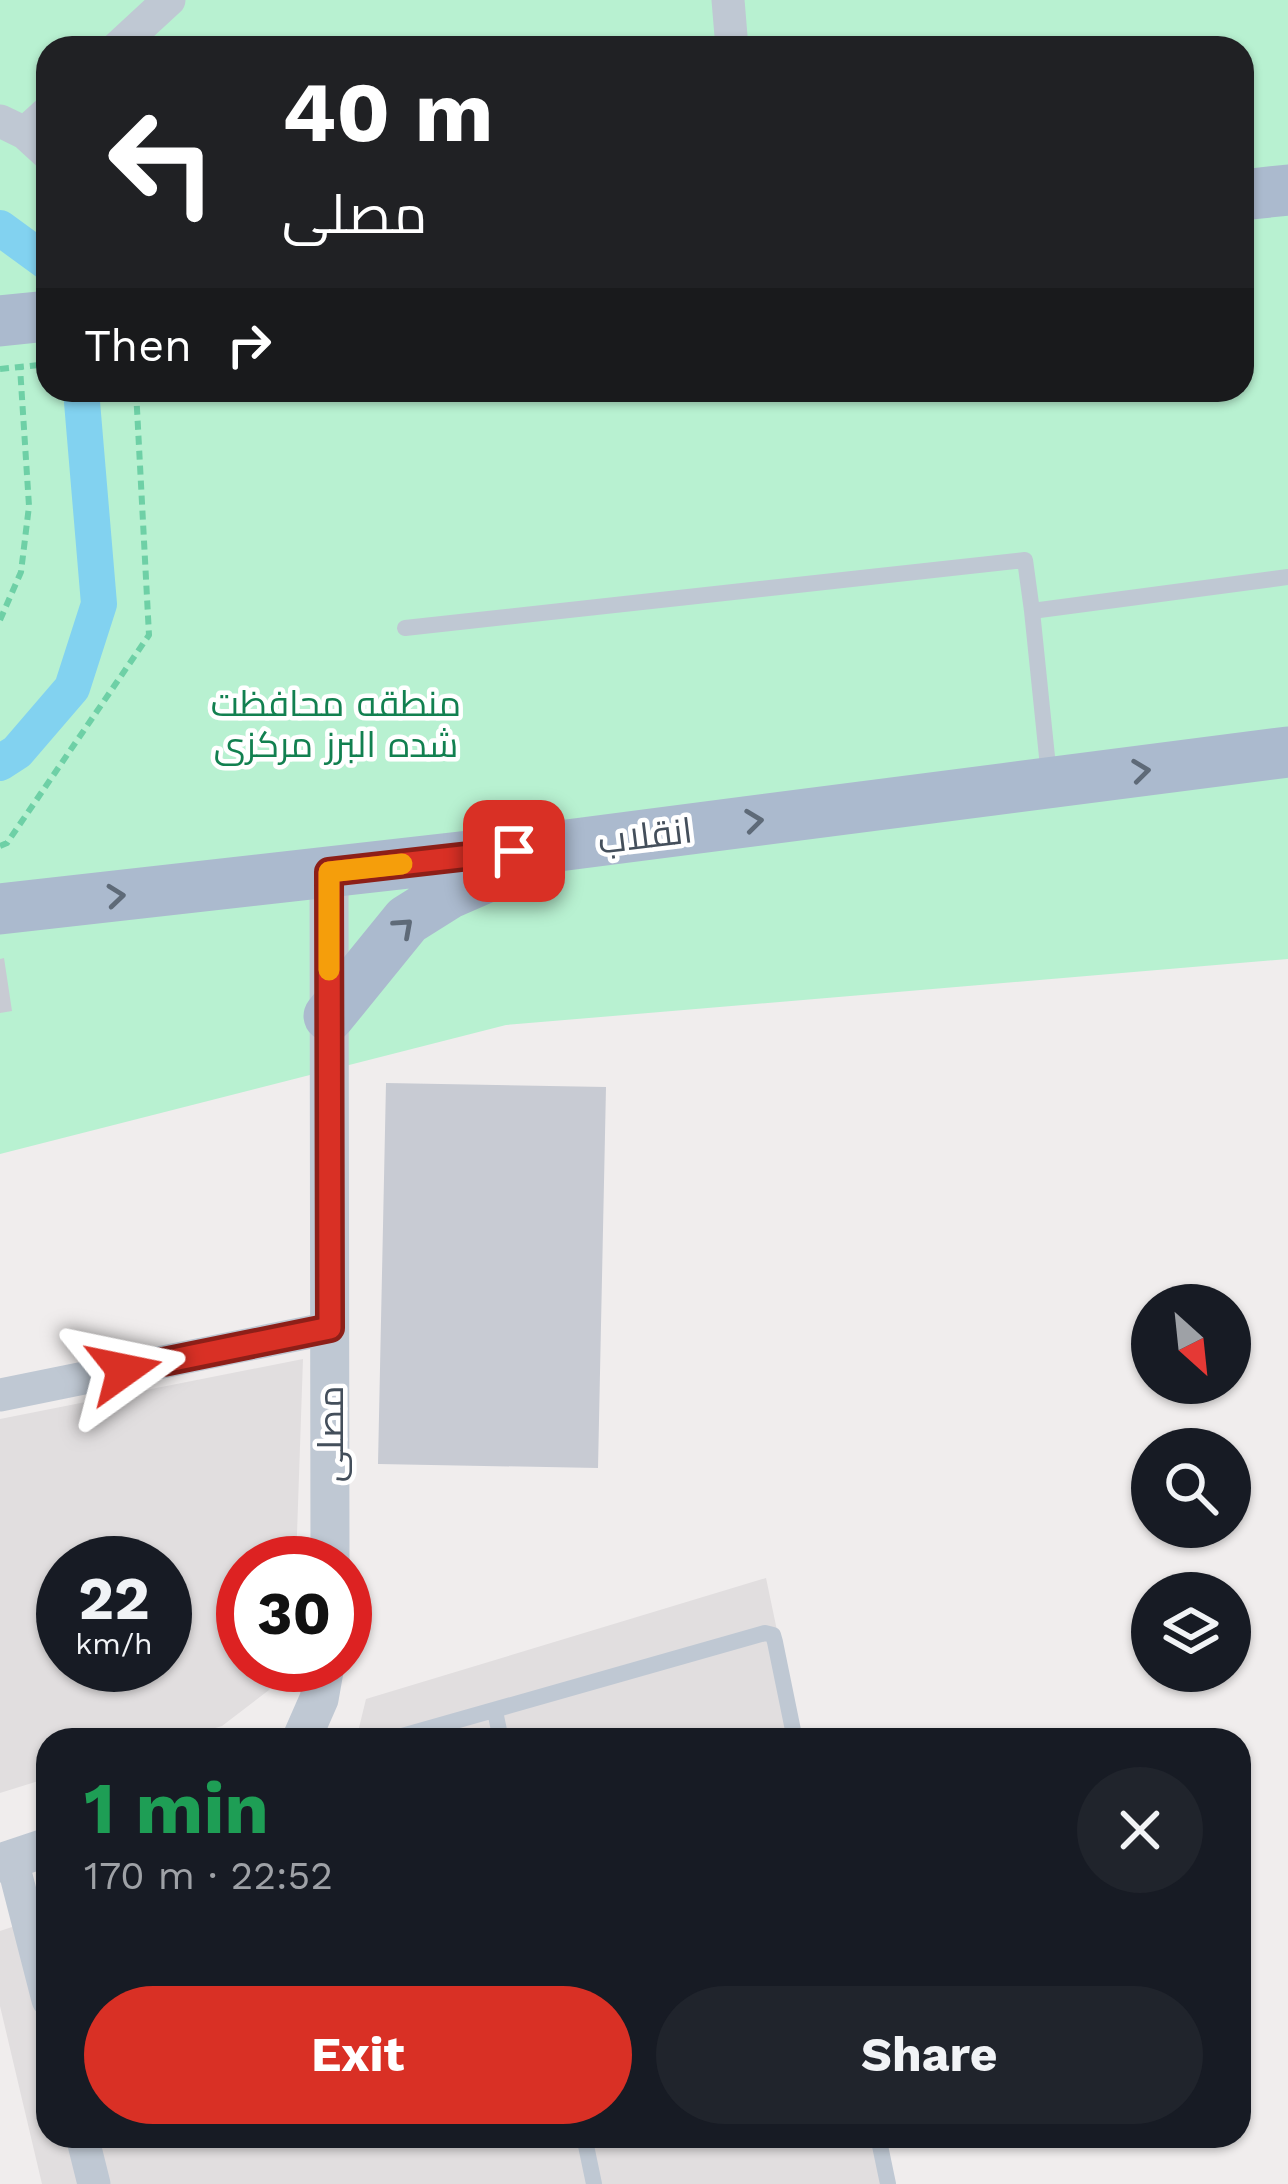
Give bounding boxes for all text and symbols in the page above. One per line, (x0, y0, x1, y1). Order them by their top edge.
text: 40 m (282, 63, 493, 161)
icon: left (84, 84, 240, 240)
text: مصلی (282, 183, 427, 246)
icon: right (216, 312, 282, 378)
text: Then (84, 319, 192, 372)
park label: منطقه محافظت شده البرز مرکزی (211, 683, 461, 766)
one-way arrow (1131, 759, 1150, 785)
pin (463, 800, 565, 902)
street label: انقلاب (595, 809, 695, 863)
one-way arrow (744, 809, 764, 835)
icon: arrive (481, 818, 547, 884)
one-way arrow (107, 884, 126, 909)
one-way arrow (390, 920, 411, 941)
north arrow (1131, 1284, 1251, 1404)
map controls (1131, 1284, 1251, 1692)
position arrow (61, 1307, 187, 1433)
street label: مصلی (310, 1386, 352, 1482)
button: search (1131, 1428, 1251, 1548)
speed limit sign: 30 (216, 1536, 372, 1692)
text: 22 (78, 1563, 150, 1634)
button: layers (1131, 1572, 1251, 1692)
text: km/h (75, 1626, 153, 1661)
text: 1 min (84, 1766, 269, 1850)
button: close (1077, 1767, 1203, 1893)
text: 170 m · 22:52 (84, 1853, 333, 1898)
button: Exit (84, 1986, 632, 2124)
button: Share (656, 1986, 1203, 2124)

